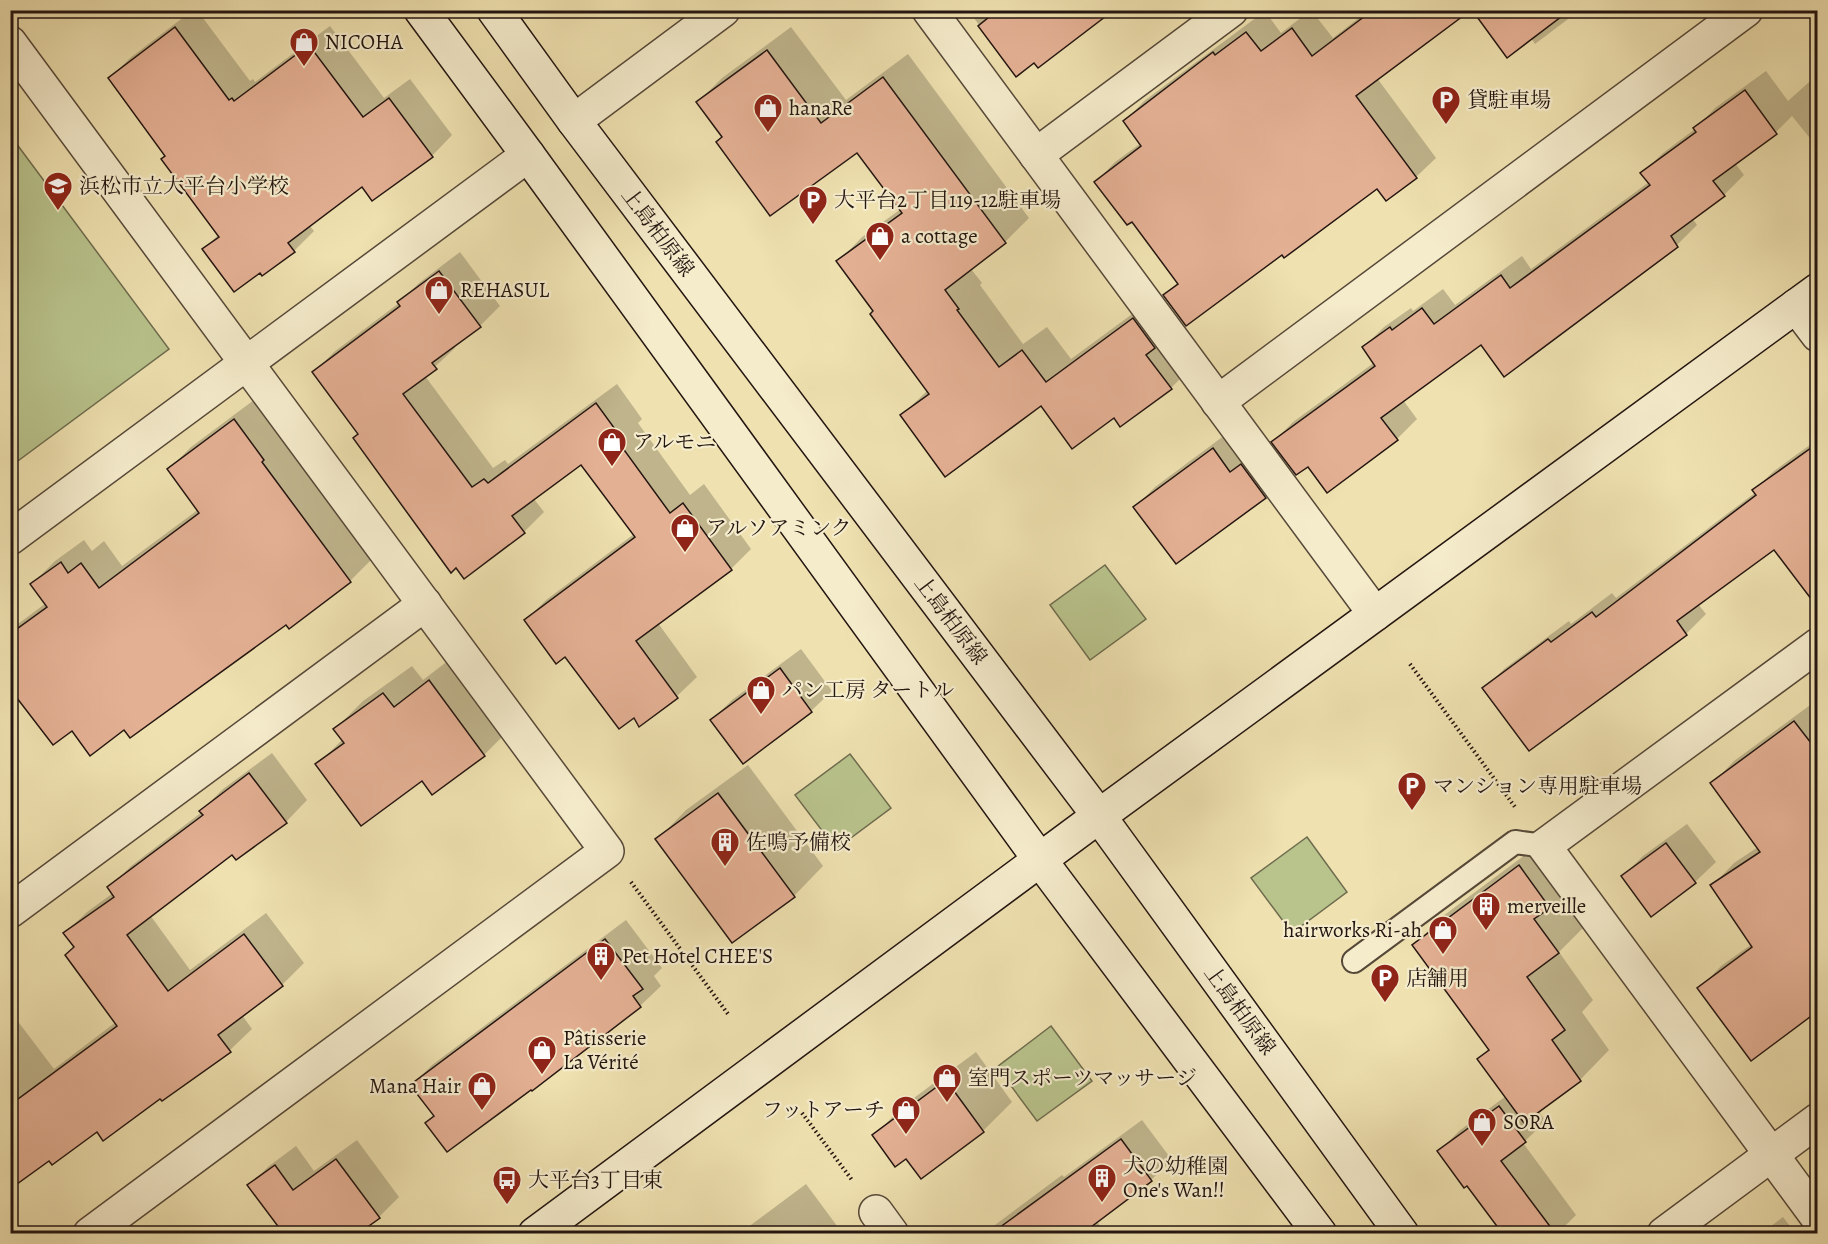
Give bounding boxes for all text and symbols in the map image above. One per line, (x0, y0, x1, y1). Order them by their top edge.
shop icon: NICOHA (288, 26, 320, 68)
place label: NICOHA (325, 28, 404, 56)
parking icon: 貸駐車場 (1430, 84, 1462, 126)
place label: 貸駐車場 (1467, 86, 1551, 114)
shop icon: hanaRe (752, 92, 784, 134)
place label: hanaRe (789, 94, 852, 122)
school or university icon: 浜松市立大平台小学校 (42, 170, 74, 212)
place label: 浜松市立大平台小学校 (79, 172, 289, 200)
street label: 上島柏原線 (615, 182, 701, 282)
parking icon: 大平台2丁目119-12駐車場 (797, 184, 829, 226)
place label: 大平台2丁目119-12駐車場 (834, 186, 1061, 214)
shop icon: a cottage (864, 220, 896, 262)
place label: a cottage (901, 222, 978, 250)
shop icon: REHASUL (423, 274, 455, 316)
place label: REHASUL (460, 276, 550, 304)
shop icon: アルモニ (596, 426, 628, 468)
place label: アルモニ (633, 428, 716, 456)
shop icon: アルソアミンク (669, 512, 701, 554)
place label: アルソアミンク (706, 514, 852, 542)
street label: 上島柏原線 (908, 570, 994, 670)
shop icon: パン工房 タートル (745, 674, 777, 716)
place label: パン工房 タートル (782, 676, 954, 704)
parking icon: マンション専用駐車場 (1396, 770, 1428, 812)
place label: マンション専用駐車場 (1433, 772, 1642, 800)
building icon: 佐鳴予備校 (709, 826, 741, 868)
place label: 佐鳴予備校 (746, 828, 851, 856)
building icon: merveille (1470, 890, 1502, 932)
place label: merveille (1507, 892, 1586, 920)
shop icon: hairworks Ri-ah (1427, 914, 1459, 956)
place label: hairworks Ri-ah (1283, 916, 1422, 944)
building icon: Pet Hotel CHEE'S (585, 940, 617, 982)
place label: Pet Hotel CHEE'S (622, 942, 773, 970)
street label: 上島柏原線 (1198, 959, 1282, 1061)
parking icon: 店舗用 (1369, 962, 1401, 1004)
place label: 店舗用 (1406, 964, 1469, 992)
place label: Pâtisserie La Vérité (563, 1024, 646, 1076)
shop icon: Pâtisserie La Vérité (526, 1034, 558, 1076)
shop icon: 室門スポーツマッサージ (931, 1062, 963, 1104)
place label: 室門スポーツマッサージ (968, 1064, 1197, 1092)
shop icon: Mana Hair (466, 1070, 498, 1112)
place label: Mana Hair (369, 1072, 461, 1100)
shop icon: フットアーチ (890, 1094, 922, 1136)
place label: フットアーチ (762, 1096, 885, 1124)
shop icon: SORA (1466, 1106, 1498, 1148)
place label: SORA (1503, 1108, 1554, 1136)
place label: 犬の幼稚園 One's Wan!! (1123, 1152, 1228, 1204)
building icon: 犬の幼稚園 One's Wan!! (1086, 1162, 1118, 1204)
bus stop icon: 大平台3丁目東 (491, 1164, 523, 1206)
place label: 大平台3丁目東 (528, 1166, 663, 1194)

